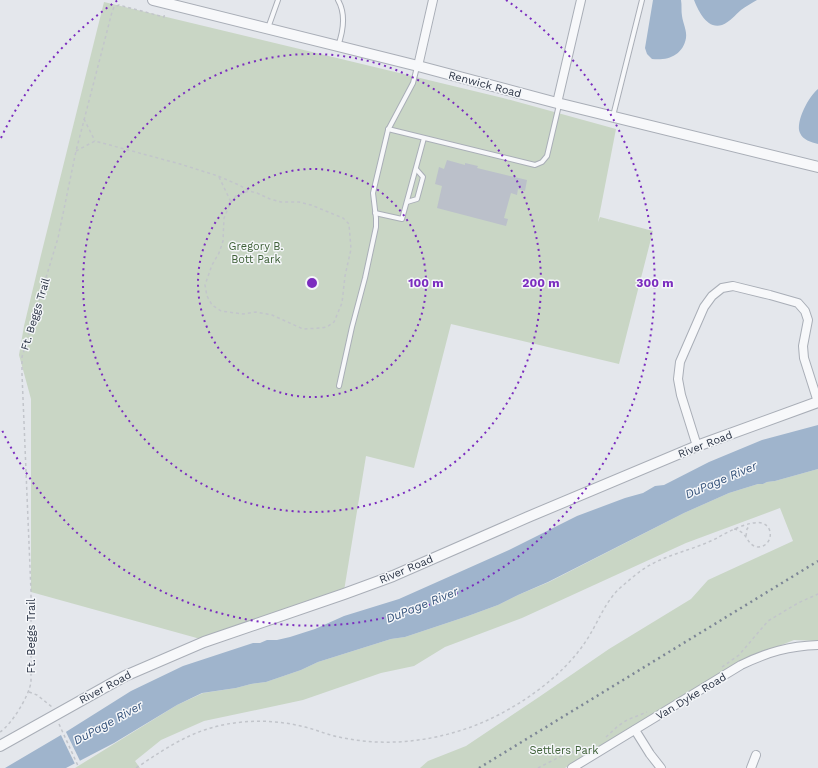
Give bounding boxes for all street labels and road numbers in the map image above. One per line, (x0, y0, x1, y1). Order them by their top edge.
street label: Renwick Road (447, 68, 523, 100)
street label: Ft. Beggs Trail (18, 276, 53, 352)
street label: River Road (676, 428, 734, 461)
street label: River Road (377, 552, 435, 587)
street label: Ft. Beggs Trail (25, 598, 38, 674)
street label: River Road (77, 668, 133, 707)
street label: Van Dyke Road (654, 670, 729, 723)

